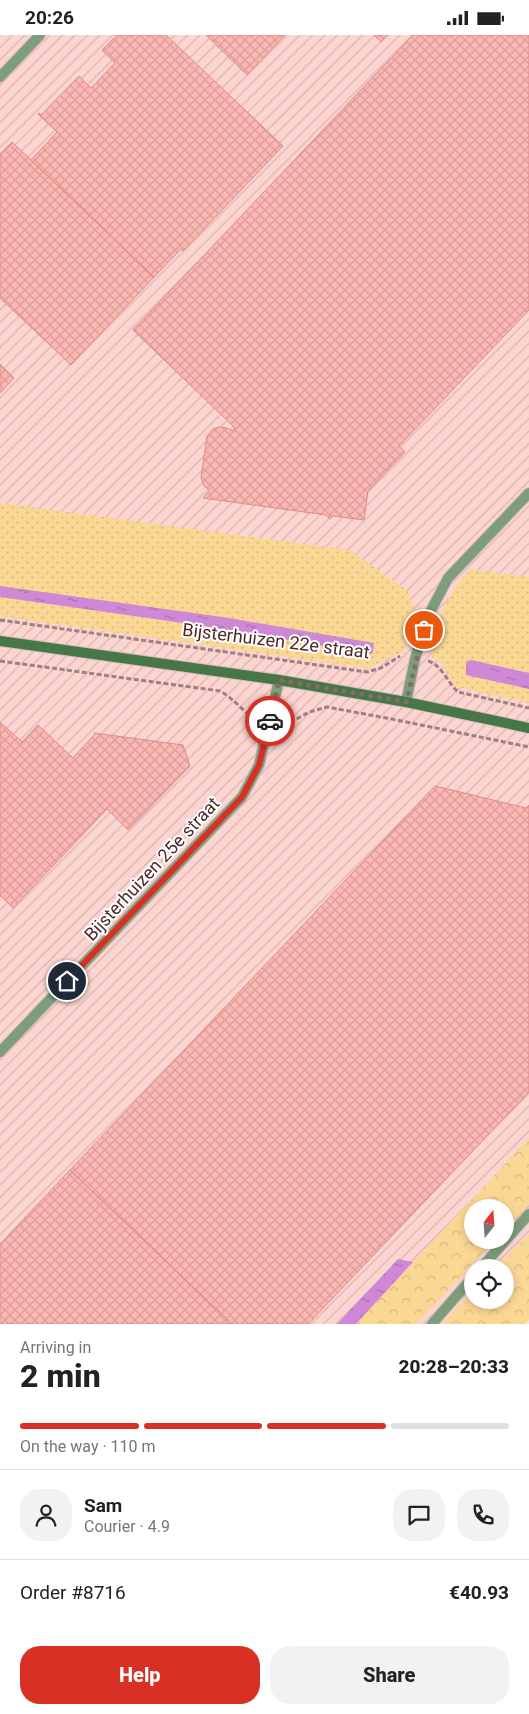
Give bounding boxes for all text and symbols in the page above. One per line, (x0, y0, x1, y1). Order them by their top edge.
text: 20:26 (25, 6, 74, 29)
pin (403, 609, 445, 651)
icon: bag (410, 616, 438, 644)
street label: Bijsterhuizen 22e straat (181, 619, 371, 662)
courier (245, 696, 295, 746)
icon: car (256, 707, 284, 735)
street label: Bijsterhuizen 25e straat (80, 793, 224, 945)
pin (46, 960, 88, 1002)
icon: home (53, 967, 81, 995)
north arrow (464, 1199, 514, 1249)
map controls (464, 1199, 514, 1309)
button: locate (464, 1259, 514, 1309)
text: Arriving in (20, 1338, 91, 1357)
text: 20:28–20:33 (398, 1355, 509, 1378)
text: 2 min (20, 1357, 101, 1395)
text: On the way · 110 m (20, 1437, 156, 1456)
button: person (20, 1489, 72, 1541)
button: chat (393, 1489, 445, 1541)
button: phone (457, 1489, 509, 1541)
text: Sam (84, 1494, 122, 1517)
text: Courier · 4.9 (84, 1517, 170, 1536)
text: Order #8716 (20, 1581, 126, 1604)
text: €40.93 (449, 1581, 509, 1604)
button: Help (20, 1646, 260, 1704)
button: Share (270, 1646, 509, 1704)

